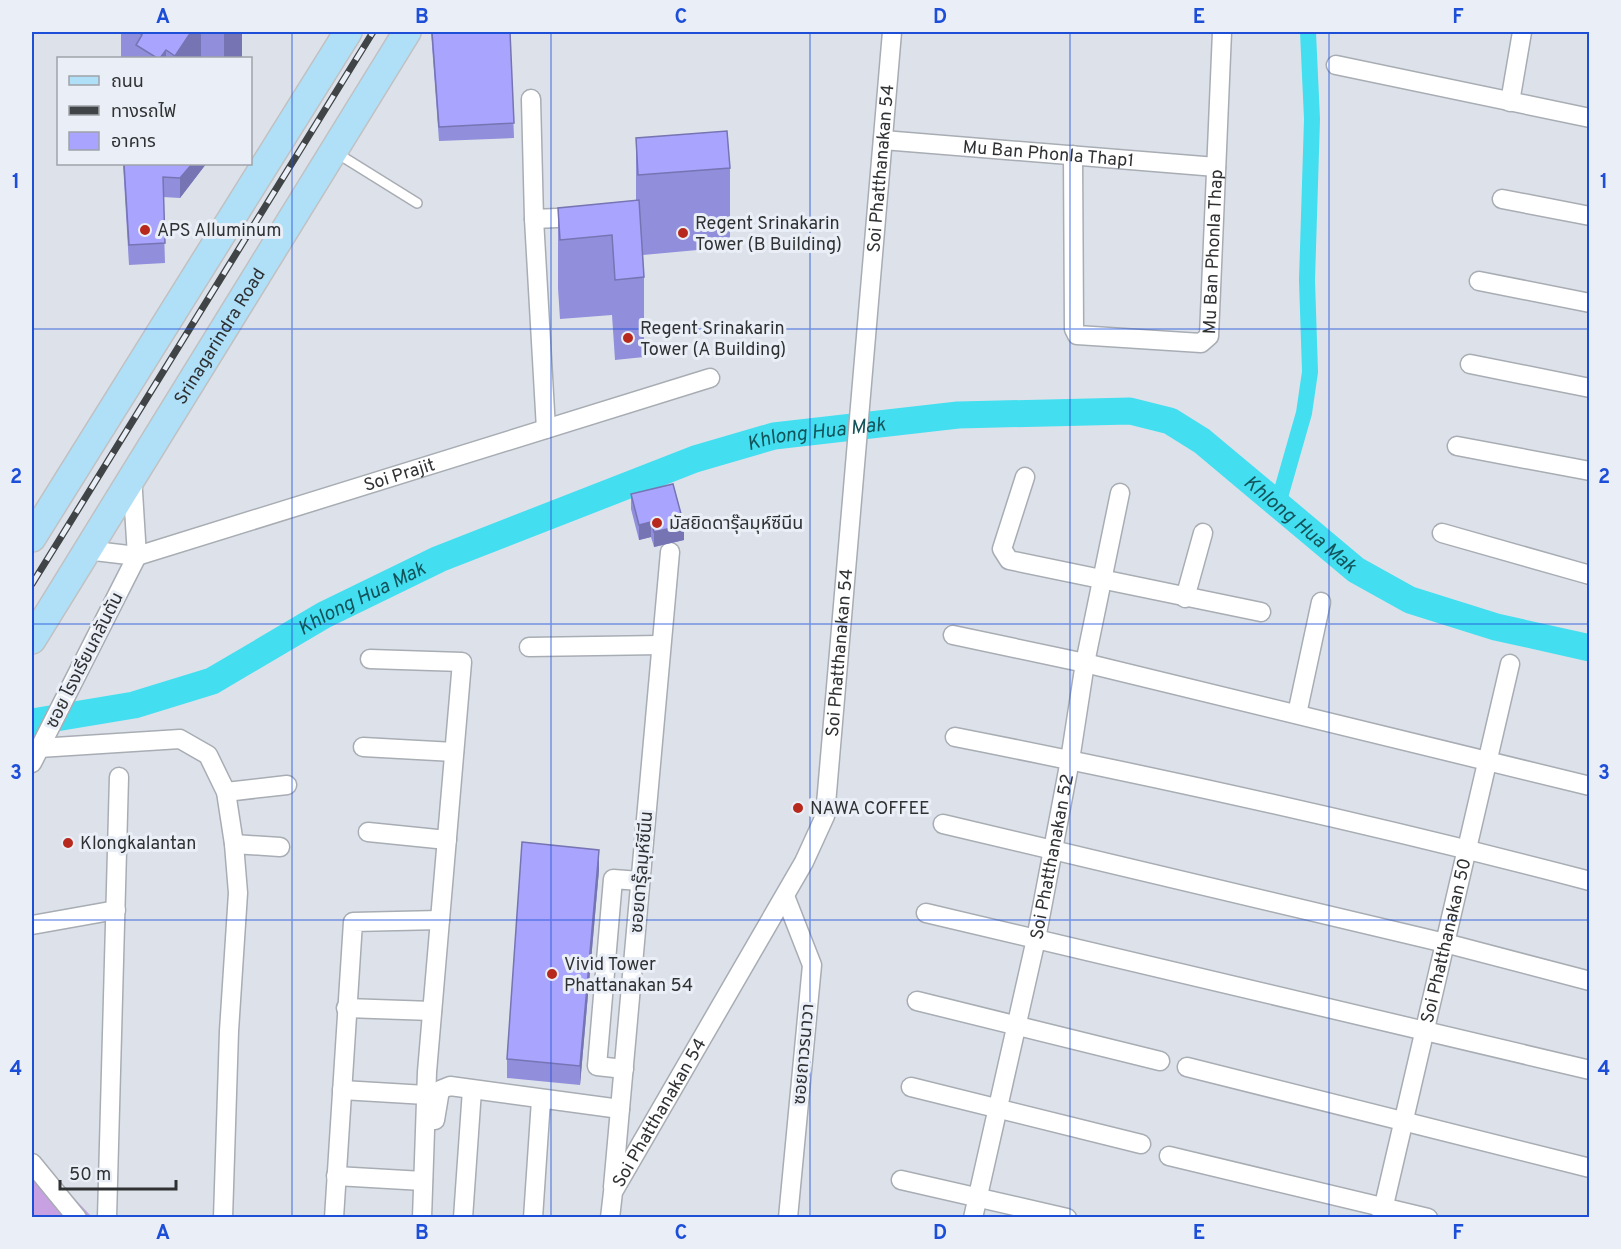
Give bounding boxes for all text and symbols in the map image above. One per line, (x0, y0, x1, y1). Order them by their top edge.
text: A (156, 5, 170, 31)
text: B (415, 5, 429, 31)
text: C (675, 5, 687, 31)
text: D (933, 5, 947, 31)
text: E (1193, 5, 1205, 31)
text: F (1452, 5, 1464, 31)
legend (57, 57, 252, 165)
text: ถนน (111, 71, 144, 94)
street label: Soi Phatthanakan 54 (863, 84, 900, 254)
text: ทางรถไฟ (111, 101, 176, 124)
text: อาคาร (111, 131, 156, 154)
street label: Mu Ban Phonla Thap1 (962, 137, 1135, 173)
street label: Mu Ban Phonla Thap (1199, 169, 1229, 335)
text: 1 (12, 170, 20, 196)
text: 1 (1600, 170, 1608, 196)
place label: Regent Srinakarin Tower (B Building) (695, 213, 842, 257)
place label: APS Alluminum (157, 220, 282, 243)
marker: APS Alluminum (138, 223, 152, 237)
marker: Regent Srinakarin Tower (B Building) (676, 226, 690, 240)
street label: Srinagarindra Road (170, 264, 272, 410)
place label: Regent Srinakarin Tower (A Building) (640, 318, 786, 362)
marker: Regent Srinakarin Tower (A Building) (621, 331, 635, 345)
water label: Khlong Hua Mak (744, 412, 888, 458)
street label: Soi Prajit (361, 454, 438, 498)
text: 2 (10, 465, 22, 491)
text: 2 (1598, 465, 1610, 491)
water label: Khlong Hua Mak (1237, 470, 1362, 581)
place label: มัสยิดดารุ๊ลมุห์ซีนีน (669, 513, 803, 536)
marker: มัสยิดดารุ๊ลมุห์ซีนีน (650, 516, 664, 530)
water label: Khlong Hua Mak (293, 556, 431, 643)
street label: Soi Phatthanakan 54 (822, 568, 859, 738)
street label: ซอย โรงเรียนกลันตัน (41, 589, 129, 732)
text: 3 (10, 761, 22, 787)
text: 3 (1598, 761, 1610, 787)
street label: Soi Phatthanakan 52 (1026, 772, 1080, 941)
place label: NAWA COFFEE (810, 798, 930, 821)
marker: NAWA COFFEE (791, 801, 805, 815)
street label: ซอยดารุ๊ลมุห์ซีนีน (626, 810, 659, 934)
place label: Klongkalantan (80, 833, 196, 856)
marker: Klongkalantan (61, 836, 75, 850)
street label: Soi Phatthanakan 50 (1417, 856, 1477, 1026)
place label: Vivid Tower Phattanakan 54 (564, 954, 693, 998)
marker: Vivid Tower Phattanakan 54 (545, 967, 559, 981)
street label: ซอยถาวรนาวา (789, 1003, 820, 1106)
street label: Soi Phatthanakan 54 (608, 1035, 712, 1192)
text: 4 (10, 1057, 22, 1083)
text: 4 (1598, 1057, 1610, 1083)
scale bar (60, 1153, 176, 1191)
text: 50 m (69, 1164, 111, 1187)
text: A (156, 1221, 170, 1247)
text: B (415, 1221, 429, 1247)
text: C (675, 1221, 687, 1247)
text: D (933, 1221, 947, 1247)
text: E (1193, 1221, 1205, 1247)
text: F (1452, 1221, 1464, 1247)

